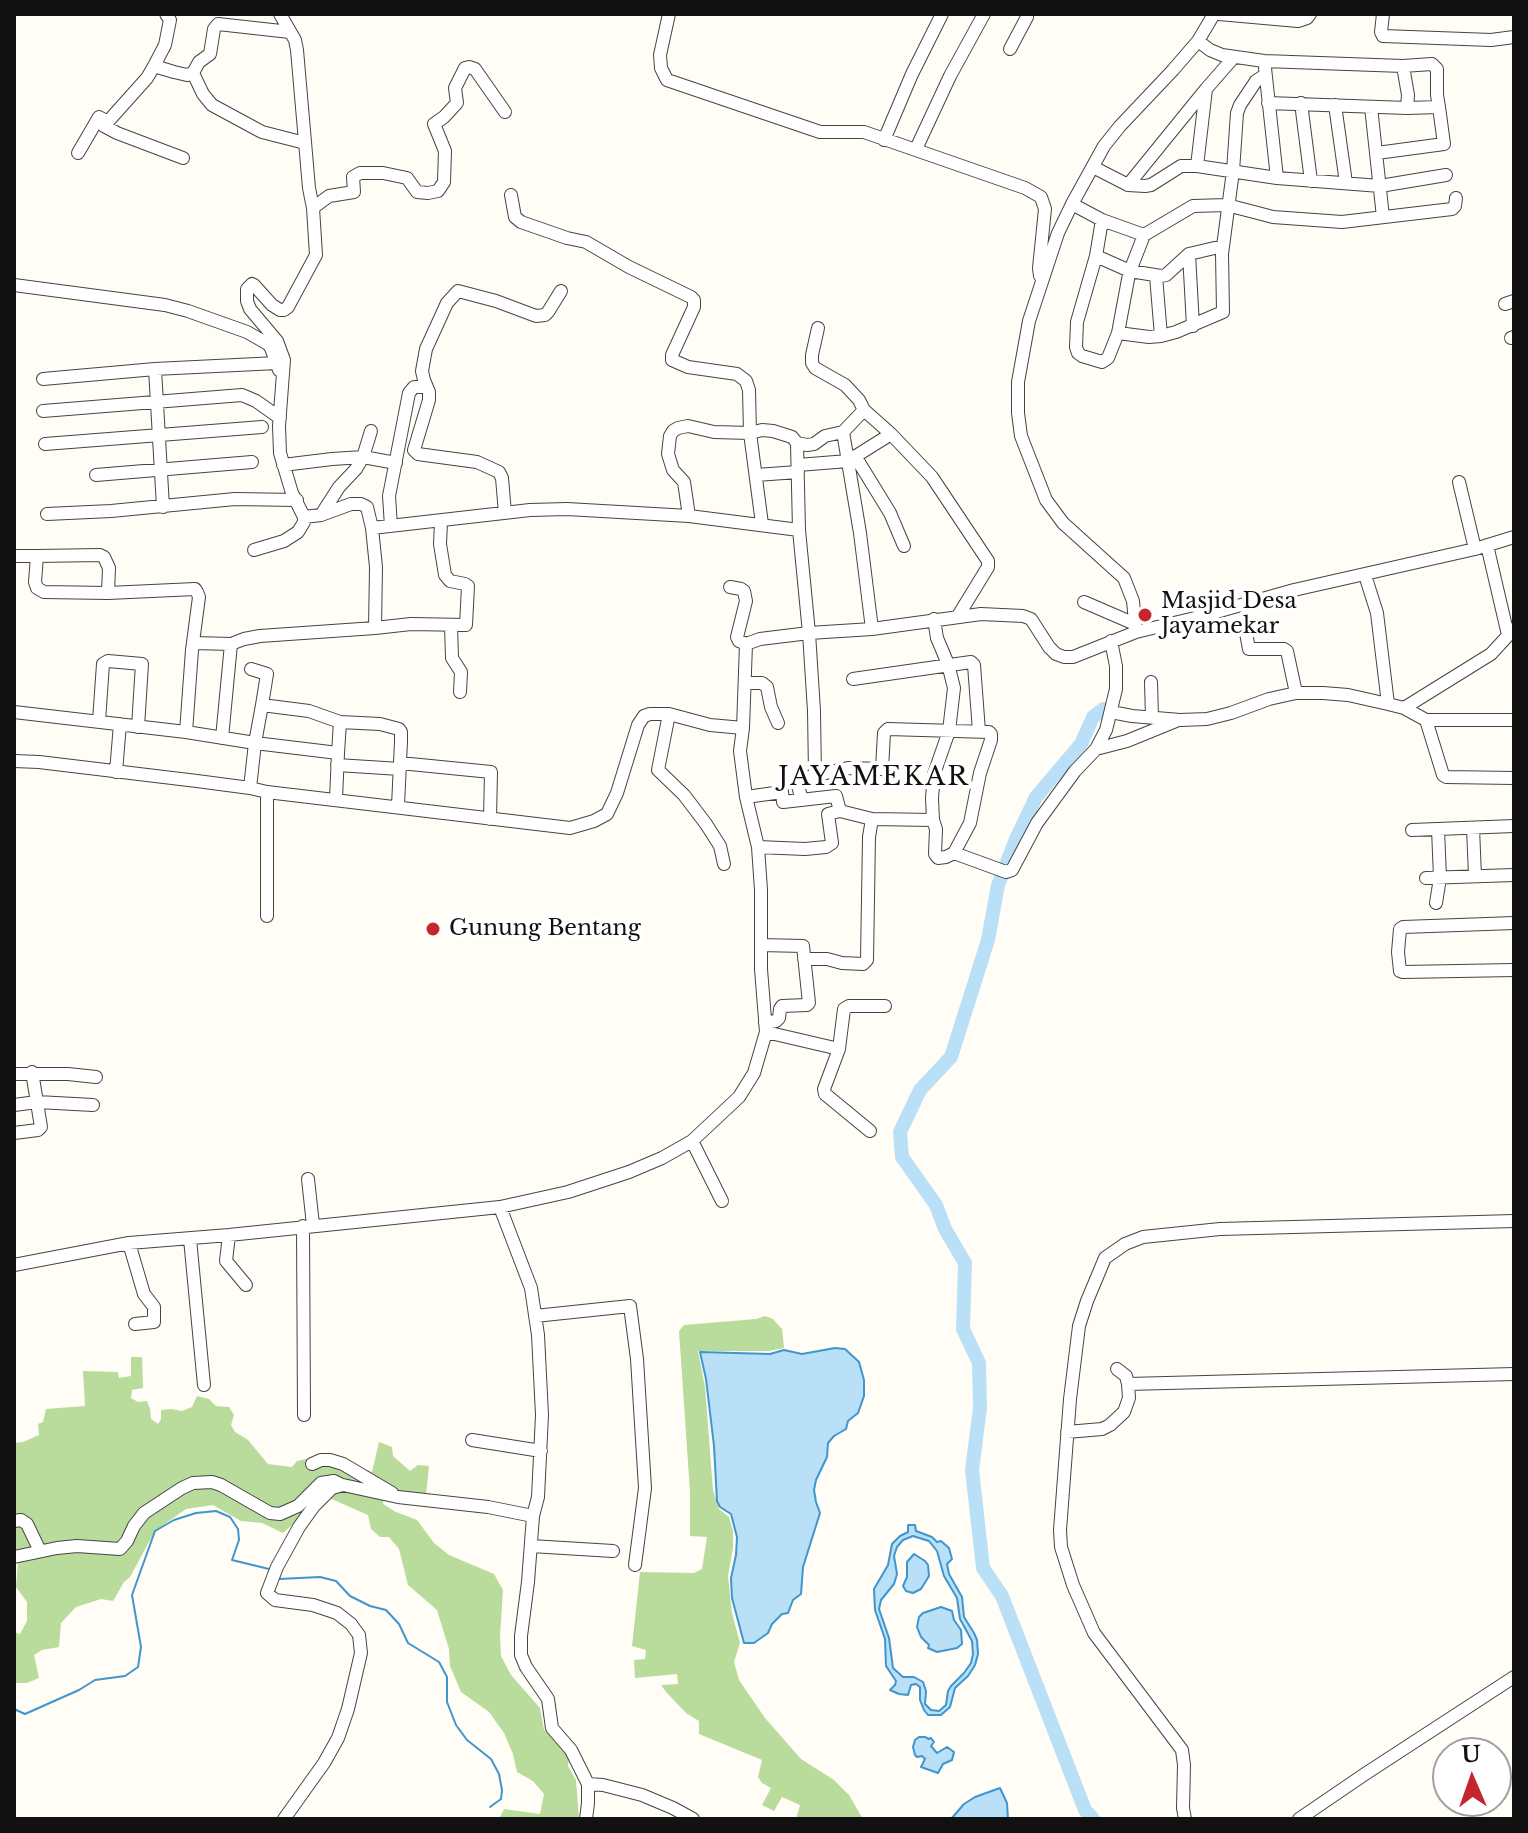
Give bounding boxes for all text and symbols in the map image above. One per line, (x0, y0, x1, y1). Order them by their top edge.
place label: Masjid Desa Jayamekar (1161, 589, 1297, 640)
marker: Masjid Desa Jayamekar (1136, 606, 1154, 624)
district label: JAYAMEKAR (778, 762, 970, 794)
place label: Gunung Bentang (449, 916, 641, 942)
marker: Gunung Bentang (424, 920, 442, 938)
north arrow (1432, 1737, 1512, 1817)
text: U (1461, 1741, 1481, 1768)

